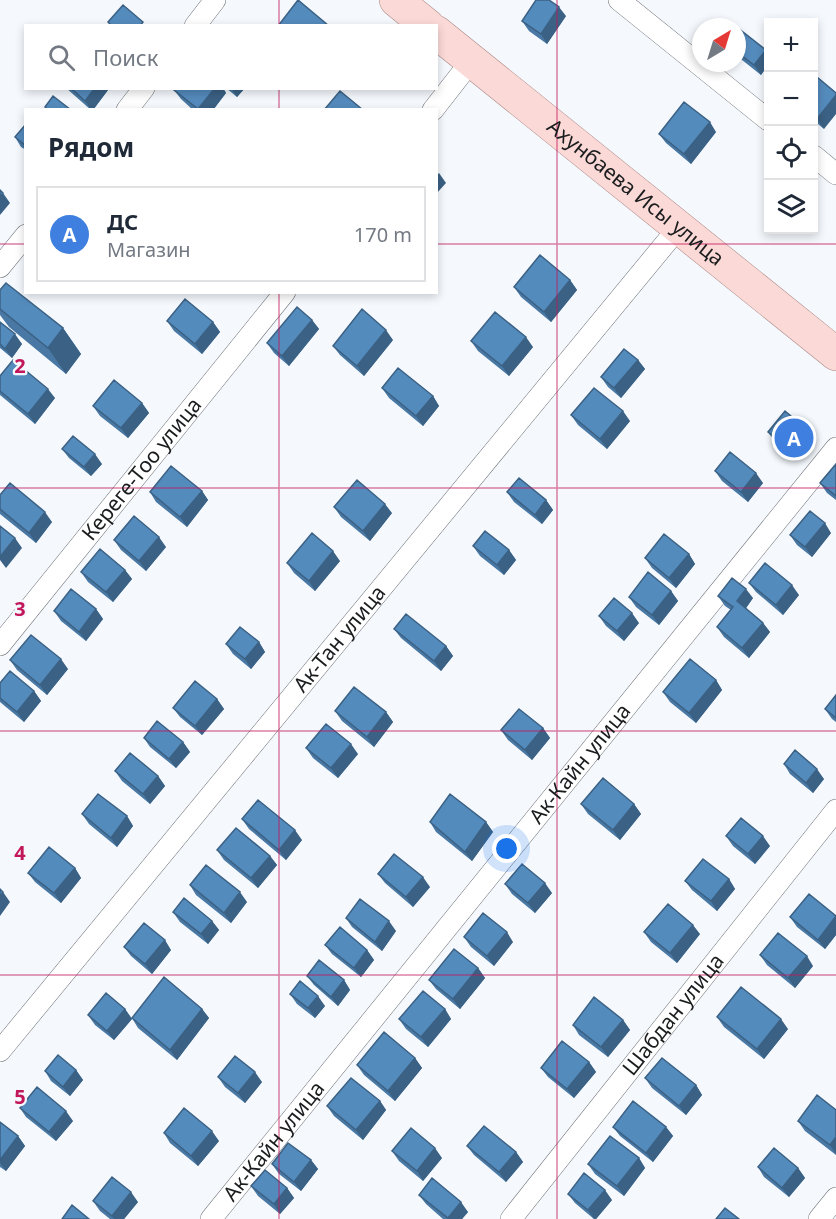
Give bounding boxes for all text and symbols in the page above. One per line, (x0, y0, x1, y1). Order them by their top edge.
north arrow (692, 18, 746, 72)
map controls (764, 18, 818, 234)
button: + (764, 18, 818, 72)
search box (24, 24, 438, 90)
icon: search (45, 41, 78, 74)
text: Поиск (93, 42, 158, 72)
button: − (764, 72, 818, 126)
street label: Ахунбаева Исы улица (542, 112, 730, 272)
button: locate (764, 126, 818, 180)
text: Рядом (48, 129, 134, 165)
button: layers (764, 180, 818, 234)
text: ДС (107, 206, 138, 236)
text: A (63, 221, 76, 248)
text: 170 m (354, 221, 412, 248)
text: Магазин (107, 236, 191, 263)
text: 2 (14, 352, 26, 379)
street label: Кереге-Тоо улица (75, 391, 207, 546)
pin: A (774, 416, 814, 460)
street label: Ак-Тан улица (286, 579, 391, 698)
text: 3 (14, 595, 26, 622)
street label: Ак-Кайн улица (522, 697, 636, 829)
your location (492, 834, 521, 863)
text: 4 (14, 839, 26, 866)
street label: Шабдан улица (616, 947, 730, 1081)
street label: Ак-Кайн улица (216, 1075, 330, 1206)
text: 5 (14, 1083, 26, 1110)

